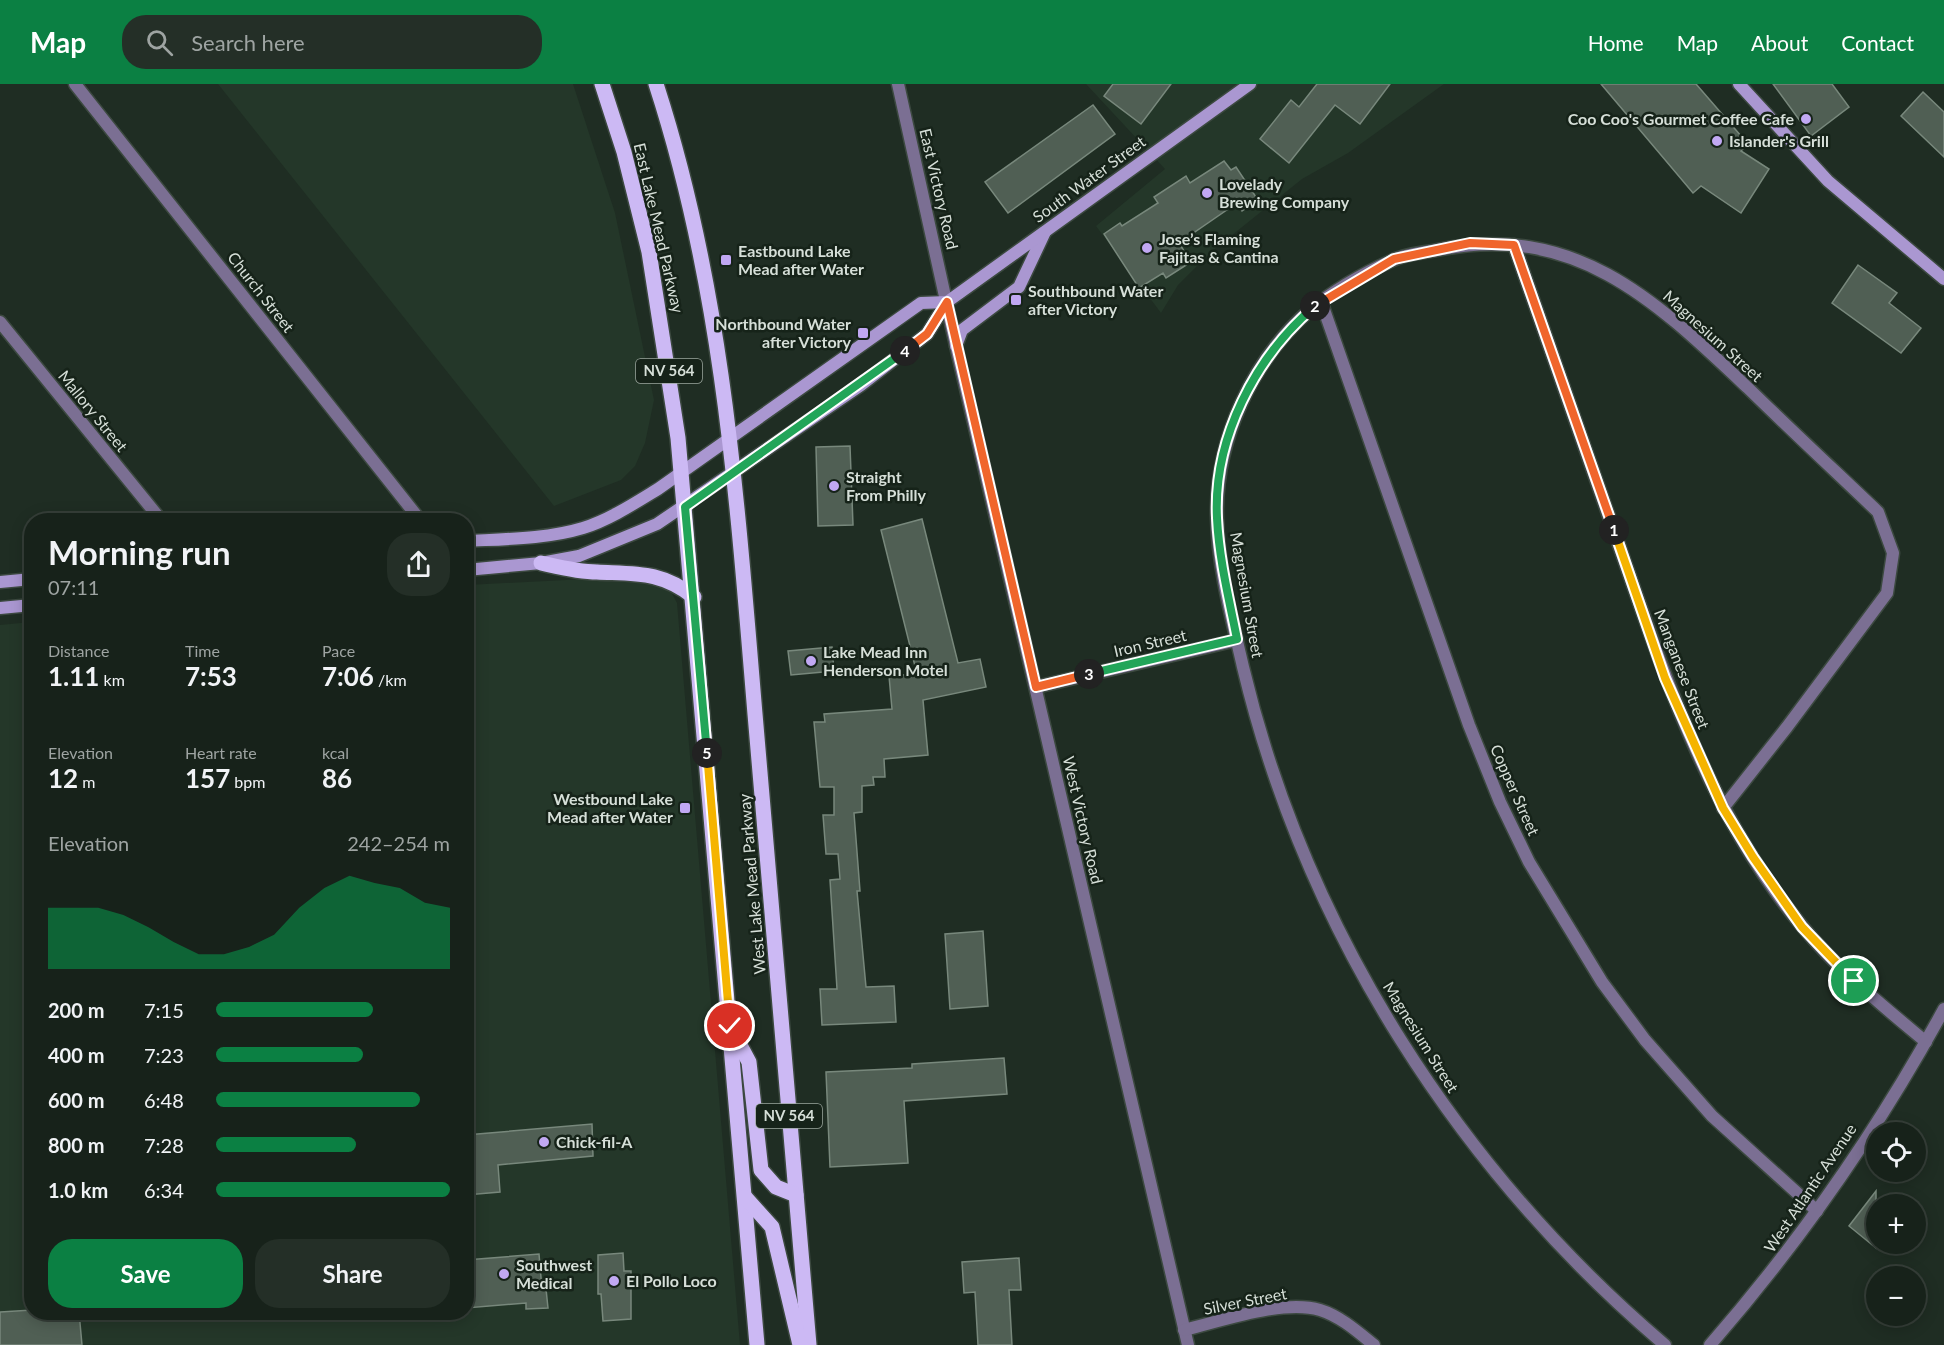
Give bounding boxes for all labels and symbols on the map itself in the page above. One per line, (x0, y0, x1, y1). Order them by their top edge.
place label: Coo Coo's Gourmet Coffee Cafe (1568, 109, 1794, 128)
marker: Coo Coo's Gourmet Coffee Cafe (1799, 112, 1813, 126)
street label: East Victory Road (916, 127, 963, 251)
street label: South Water Street (1029, 131, 1149, 226)
place label: Islander's Grill (1729, 131, 1829, 150)
marker: Islander's Grill (1710, 134, 1724, 148)
street label: East Lake Mead Parkway (631, 141, 688, 316)
place label: Lovelady Brewing Company (1219, 174, 1350, 211)
marker: Lovelady Brewing Company (1200, 186, 1214, 200)
place label: Jose’s Flaming Fajitas & Cantina (1159, 229, 1279, 266)
place label: Eastbound Lake Mead after Water (738, 241, 864, 278)
marker: Jose’s Flaming Fajitas & Cantina (1140, 241, 1154, 255)
street label: Church Street (224, 248, 299, 336)
marker: Eastbound Lake Mead after Water (719, 253, 733, 267)
place label: Southbound Water after Victory (1028, 281, 1163, 318)
street label: Magnesium Street (1660, 286, 1767, 385)
pin: 2 (1300, 291, 1330, 321)
marker: Southbound Water after Victory (1009, 293, 1023, 307)
place label: Northbound Water after Victory (715, 314, 852, 351)
marker: Northbound Water after Victory (856, 326, 870, 340)
pin: 4 (890, 336, 920, 366)
road number: NV 564 (636, 359, 702, 383)
street label: Mallory Street (55, 366, 132, 455)
place label: Straight From Philly (846, 467, 927, 504)
marker: Straight From Philly (827, 479, 841, 493)
pin: 1 (1599, 515, 1629, 545)
street label: Magnesium Street (1227, 531, 1268, 660)
street label: Manganese Street (1651, 606, 1714, 732)
street label: Iron Street (1112, 625, 1188, 660)
place label: Lake Mead Inn Henderson Motel (823, 642, 948, 679)
marker: Lake Mead Inn Henderson Motel (804, 654, 818, 668)
pin: 3 (1074, 659, 1104, 689)
pin: 5 (692, 738, 722, 768)
street label: Copper Street (1487, 741, 1544, 839)
street label: West Victory Road (1060, 754, 1107, 886)
place label: Westbound Lake Mead after Water (547, 789, 673, 826)
street label: West Lake Mead Parkway (734, 792, 769, 975)
marker: Westbound Lake Mead after Water (678, 801, 692, 815)
pin (1828, 955, 1879, 1006)
street label: Magnesium Street (1380, 978, 1463, 1096)
pin (704, 1000, 755, 1051)
road number: NV 564 (756, 1104, 822, 1128)
street label: West Atlantic Avenue (1759, 1120, 1860, 1256)
place label: Chick-fil-A (556, 1132, 633, 1151)
marker: Chick-fil-A (537, 1135, 551, 1149)
place label: Southwest Medical (516, 1255, 592, 1292)
marker: Southwest Medical (497, 1267, 511, 1281)
place label: El Pollo Loco (626, 1271, 717, 1290)
marker: El Pollo Loco (607, 1274, 621, 1288)
street label: Silver Street (1202, 1283, 1288, 1318)

